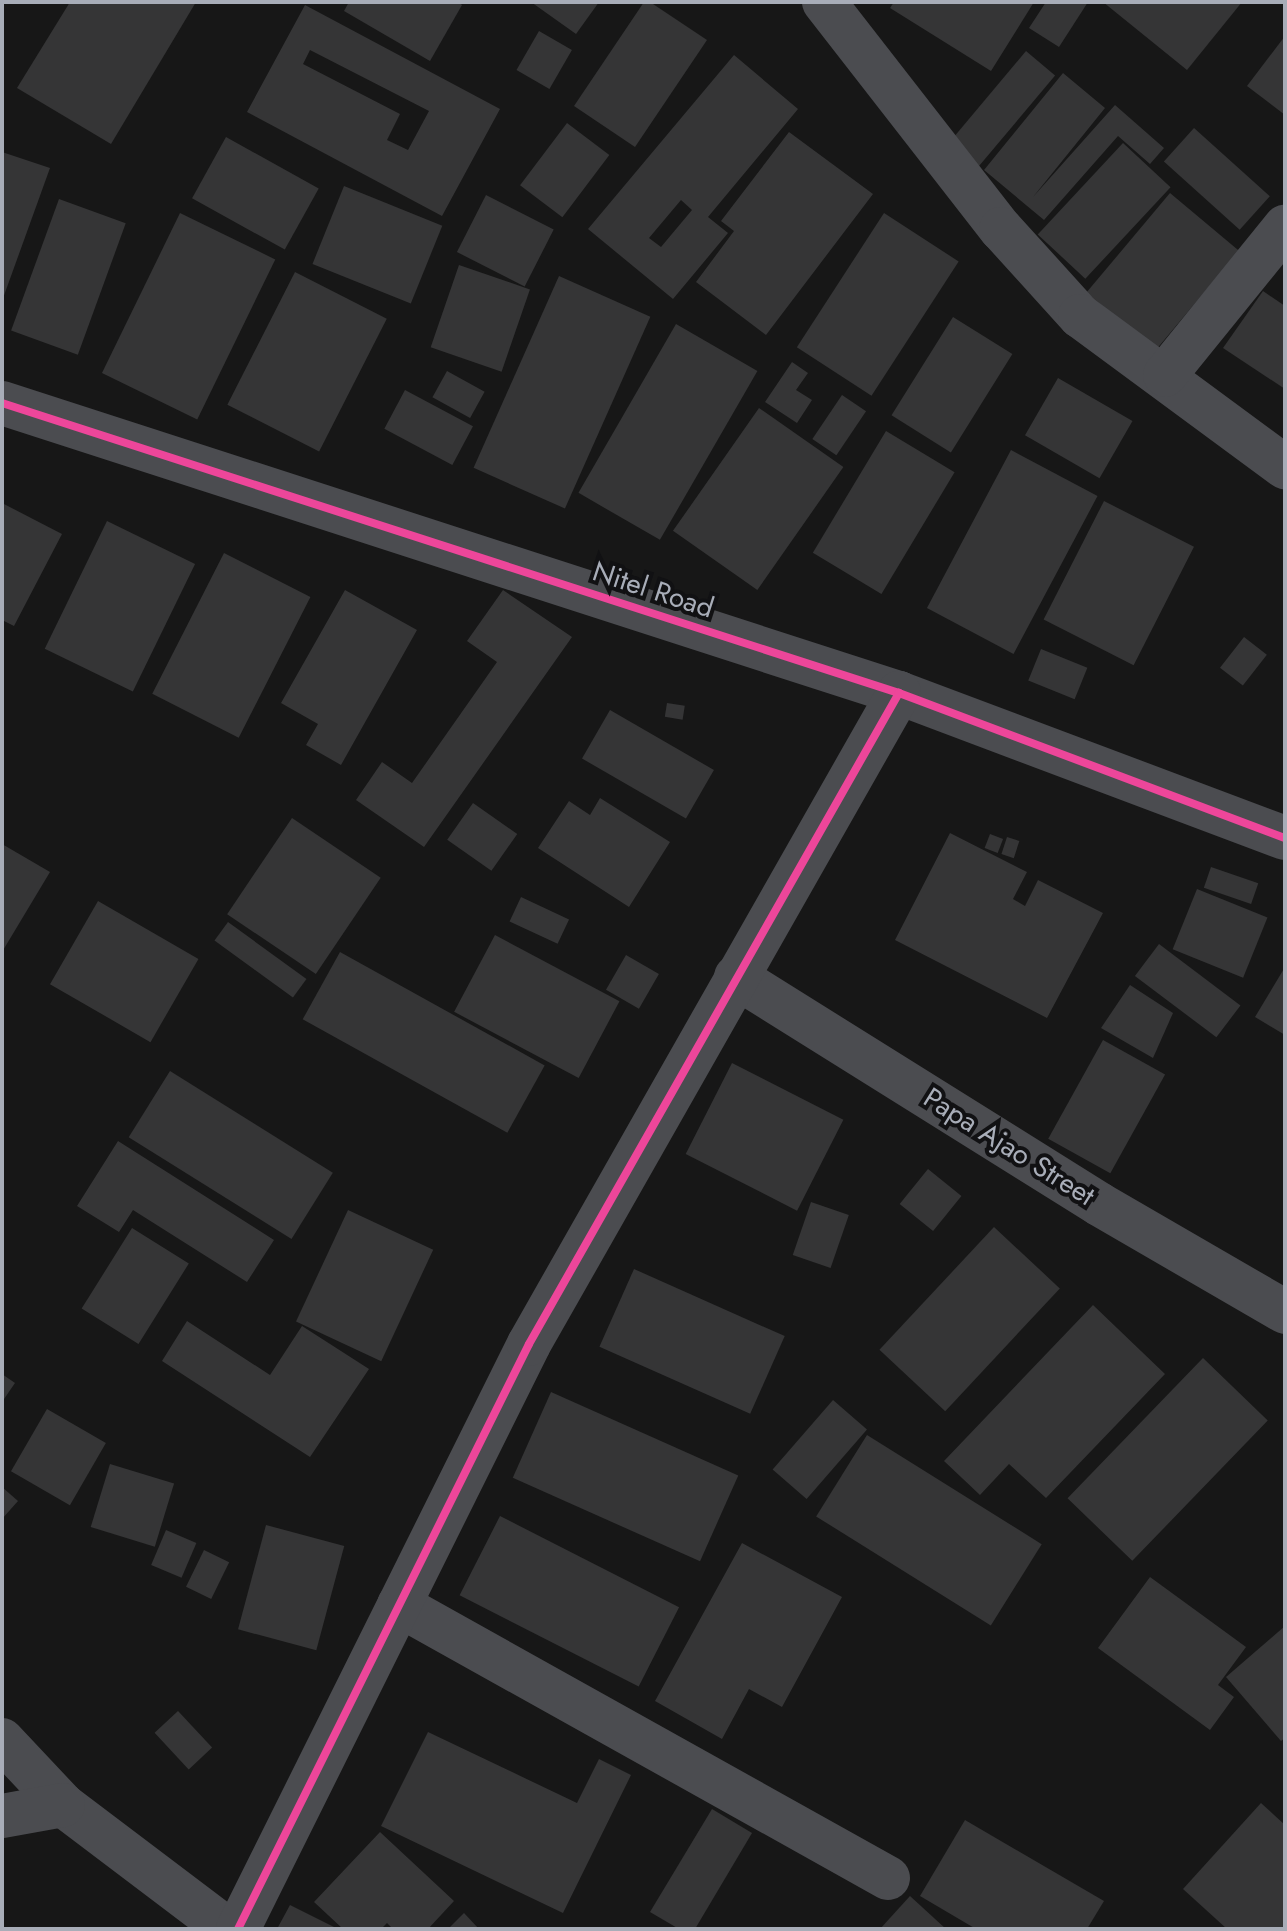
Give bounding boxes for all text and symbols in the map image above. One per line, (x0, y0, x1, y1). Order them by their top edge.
street label: Nitel Road (588, 555, 718, 625)
street label: Papa Ajao Street (917, 1081, 1101, 1213)

